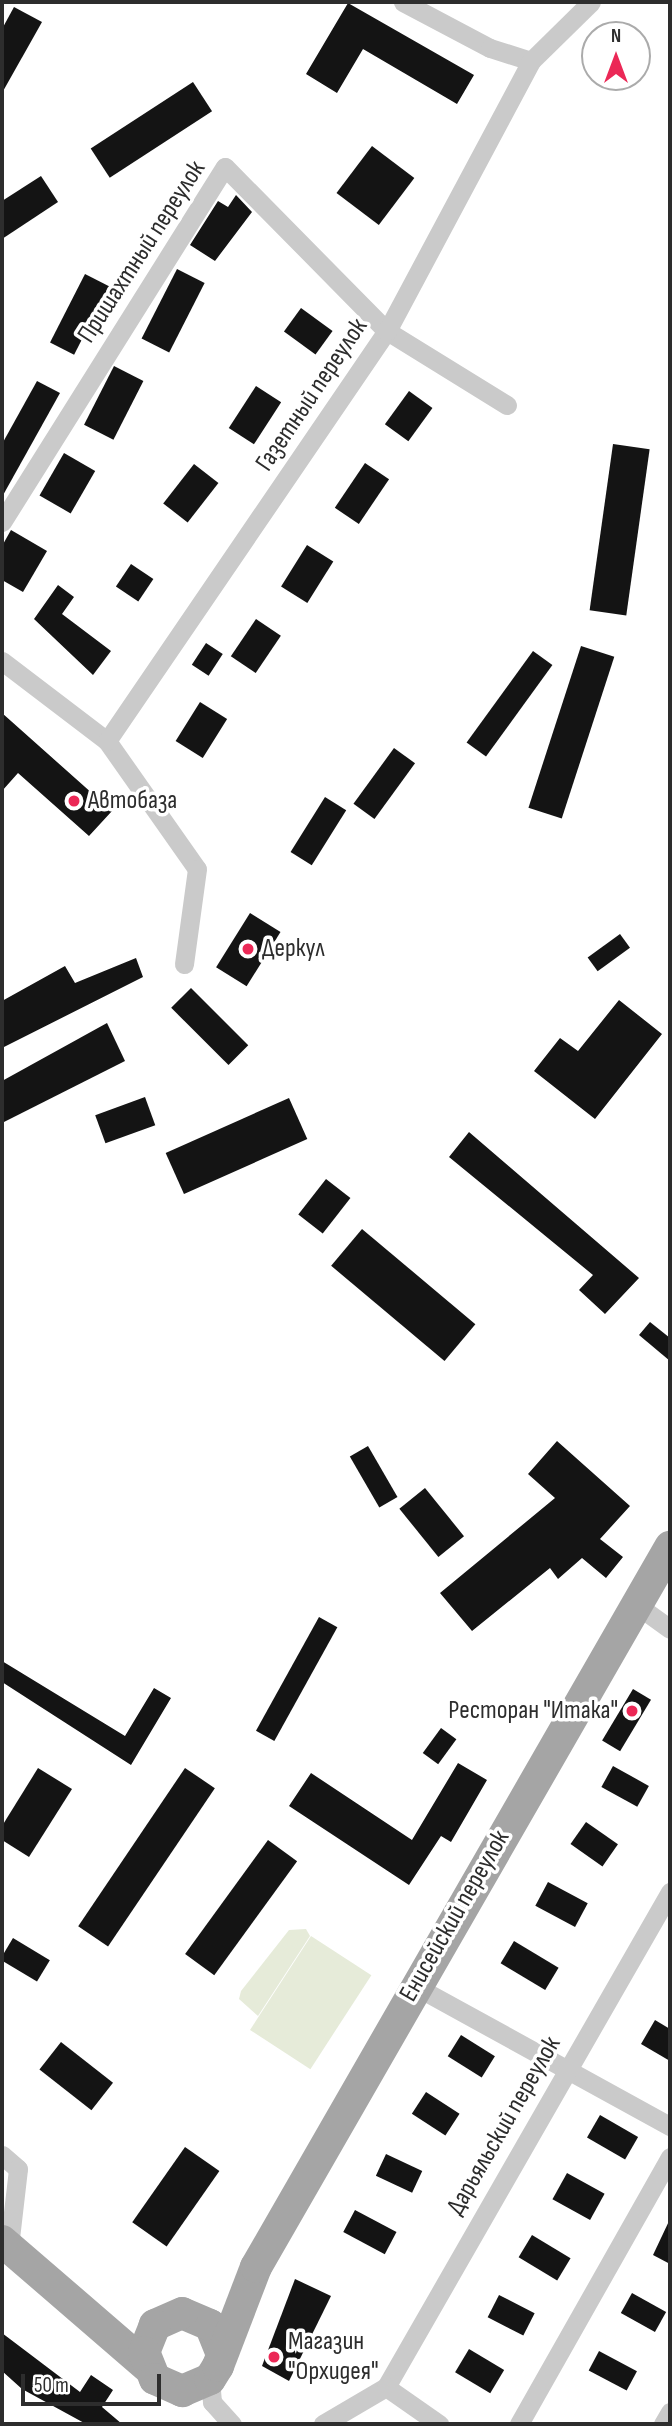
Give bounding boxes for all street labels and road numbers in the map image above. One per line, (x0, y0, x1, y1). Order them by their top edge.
street label: Пришахтный переулок (71, 155, 213, 349)
street label: Газетный переулок (249, 313, 375, 477)
street label: Енисейский переулок (393, 1825, 517, 2007)
street label: Дарьяльский переулок (440, 2031, 568, 2221)

